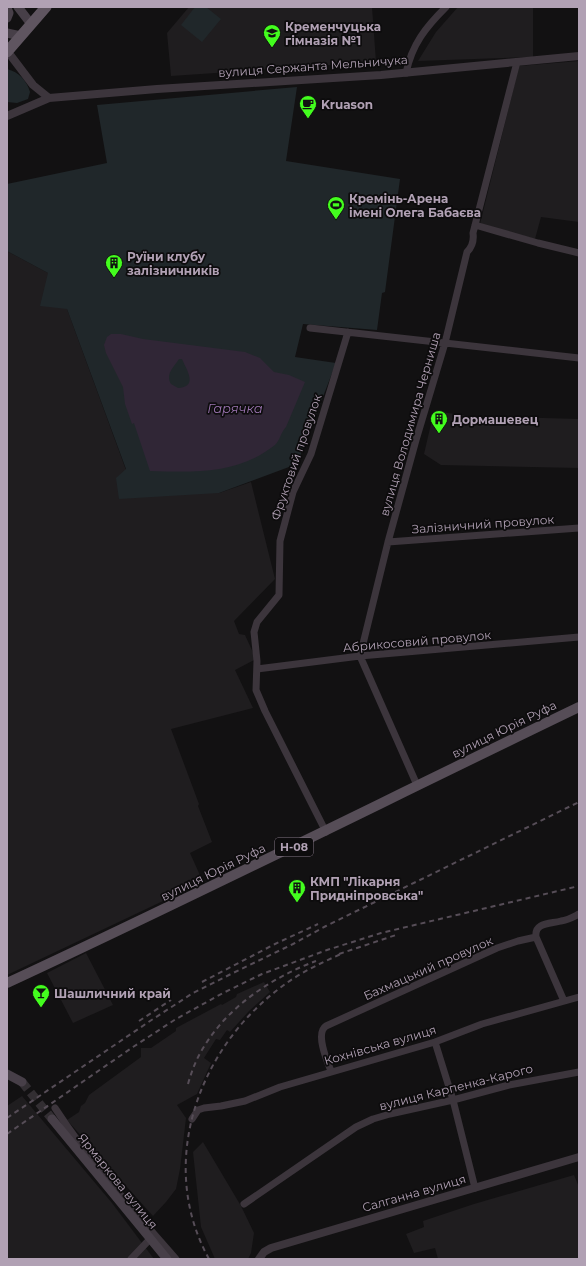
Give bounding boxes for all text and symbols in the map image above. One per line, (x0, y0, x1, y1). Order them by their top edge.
place label: Кременчуцька гімназія №1 (285, 19, 381, 48)
school or university icon: Кременчуцька гімназія №1 (262, 23, 282, 48)
street label: вулиця Сержанта Мельничука (218, 52, 408, 80)
cafe icon: Kruason (298, 94, 318, 119)
place label: Kruason (321, 97, 373, 112)
place label: Кремінь-Арена імені Олега Бабаєва (349, 191, 481, 220)
sports icon: Кремінь-Арена імені Олега Бабаєва (326, 195, 346, 220)
place label: Руїни клубу залізничників (127, 249, 220, 278)
building icon: Руїни клубу залізничників (104, 253, 124, 278)
street label: вулиця Володимира Черниша (376, 330, 444, 518)
street label: Фруктовий провулок (267, 392, 325, 522)
water label: Гарячка (207, 400, 263, 416)
building icon: Дормашевец (429, 409, 449, 434)
place label: Дормашевец (452, 412, 539, 427)
street label: Залізничний провулок (411, 512, 555, 536)
street label: Абрикосовий провулок (342, 627, 492, 655)
street label: вулиця Юрія Руфа (449, 697, 559, 761)
road number: Н-08 (275, 838, 313, 856)
street label: вулиця Юрія Руфа (158, 840, 268, 904)
place label: КМП "Лікарня Придніпровська" (310, 874, 423, 903)
building icon: КМП "Лікарня Придніпровська" (287, 878, 307, 903)
street label: Бахмацький провулок (361, 933, 495, 1003)
bar icon: Шашличний край (31, 983, 51, 1008)
place label: Шашличний край (54, 986, 171, 1001)
street label: Кохнівська вулиця (322, 1022, 438, 1068)
street label: вулиця Карпенка-Карого (378, 1061, 535, 1113)
street label: Ярмаркова вулиця (75, 1130, 161, 1232)
street label: Салганна вулиця (360, 1171, 468, 1215)

